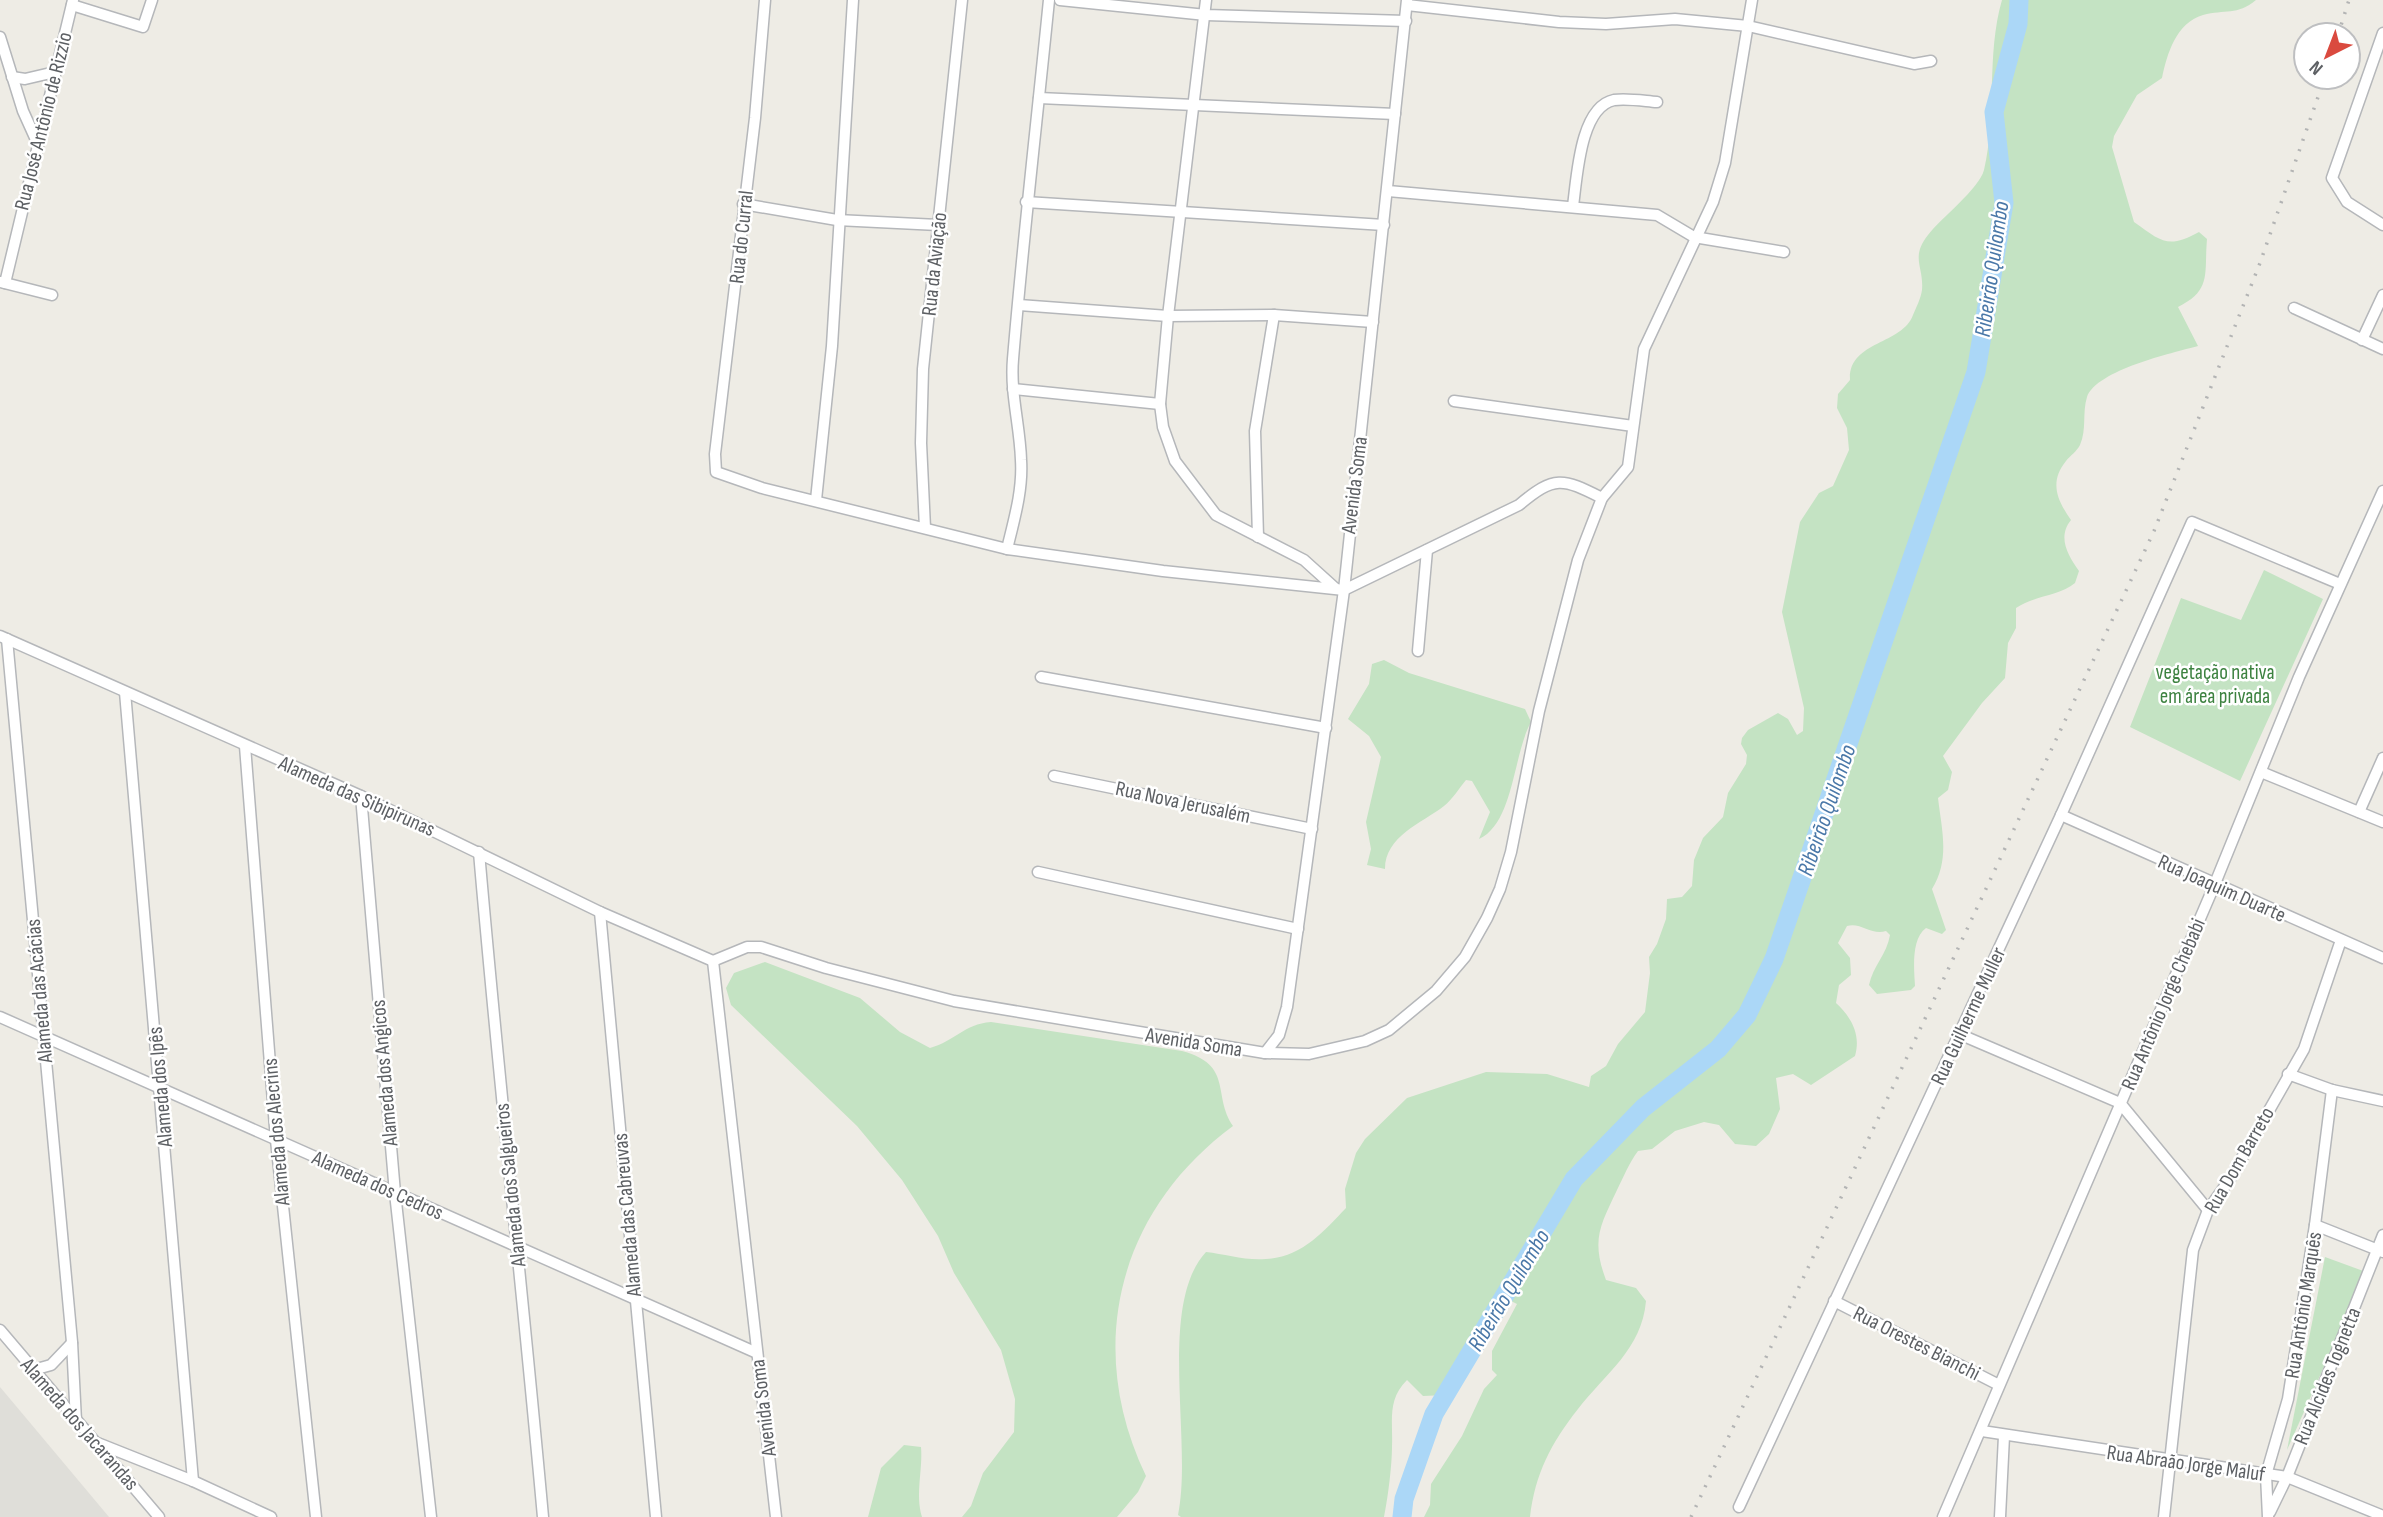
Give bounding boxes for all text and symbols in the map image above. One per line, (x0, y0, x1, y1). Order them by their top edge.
north arrow (2292, 21, 2362, 91)
street label: Rua José Antônio de Rizzio (9, 30, 78, 213)
text: N (2305, 56, 2328, 79)
street label: Rua do Curral (724, 189, 759, 285)
water label: Ribeirão Quilombo (1969, 199, 2015, 339)
street label: Rua da Aviação (917, 211, 952, 317)
street label: Avenida Soma (1336, 435, 1373, 536)
park label: vegetação nativa em área privada (2155, 660, 2275, 709)
water label: Ribeirão Quilombo (1791, 740, 1863, 880)
street label: Alameda das Sibipirunas (274, 750, 439, 842)
street label: Rua Nova Jerusalém (1113, 776, 1253, 829)
street label: Rua Joaquim Duarte (2154, 849, 2290, 928)
street label: Rua Antônio Jorge Chebabi (2116, 915, 2211, 1094)
street label: Alameda das Acácias (21, 918, 58, 1065)
street label: Rua Guilherme Muller (1926, 943, 2011, 1089)
street label: Alameda dos Angicos (366, 999, 403, 1148)
street label: Avenida Soma (1143, 1022, 1244, 1062)
street label: Alameda dos Ipês (143, 1026, 178, 1149)
street label: Alameda dos Alecrins (258, 1057, 295, 1208)
street label: Alameda dos Salgueiros (489, 1102, 532, 1269)
street label: Rua Dom Barreto (2199, 1103, 2280, 1218)
street label: Alameda das Cabreuvas (608, 1132, 647, 1299)
street label: Alameda dos Cedros (307, 1145, 447, 1226)
water label: Ribeirão Quilombo (1462, 1224, 1556, 1356)
street label: Rua Antônio Marquês (2280, 1230, 2327, 1380)
street label: Rua Orestes Bianchi (1849, 1301, 1984, 1386)
street label: Rua Alcides Tognetta (2289, 1304, 2366, 1448)
street label: Alameda dos Jacarandas (15, 1352, 144, 1496)
street label: Avenida Soma (745, 1358, 782, 1459)
street label: Rua Abraão Jorge Maluf (2105, 1440, 2268, 1487)

